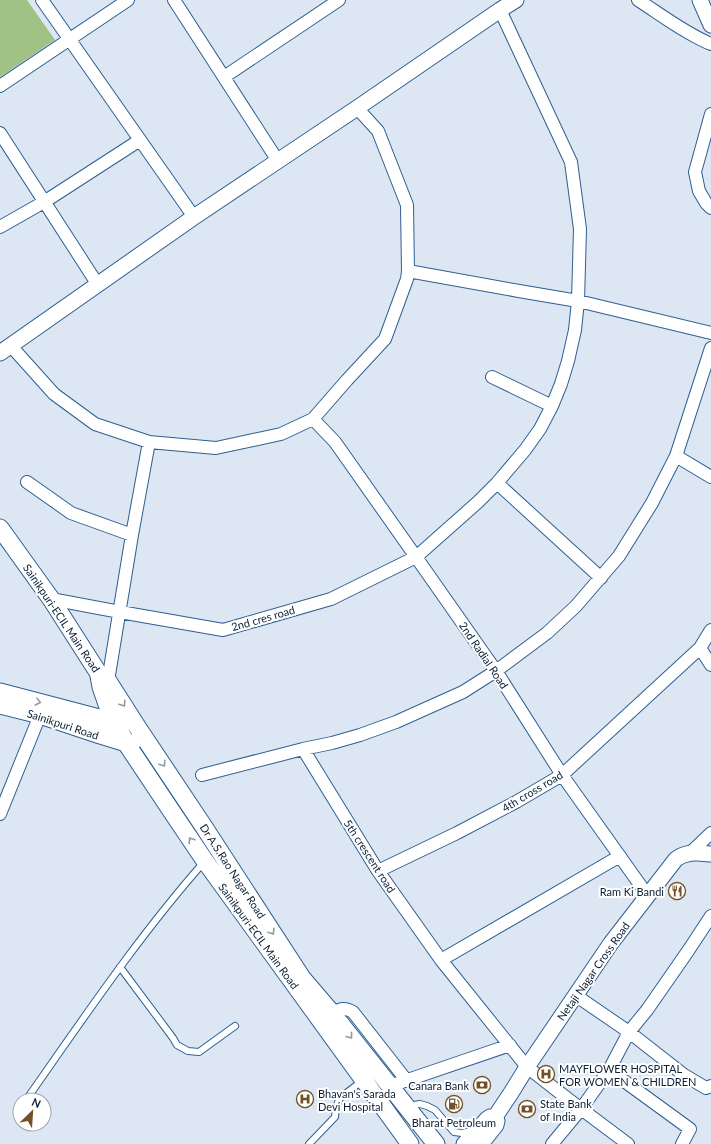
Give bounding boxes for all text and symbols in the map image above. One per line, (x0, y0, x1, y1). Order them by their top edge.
street label: Sainikpuri-ECIL Main Road (21, 561, 103, 675)
street label: 2nd cres road (230, 603, 296, 633)
street label: 2nd Radial Road (457, 619, 511, 691)
one-way arrow (34, 697, 41, 706)
one-way arrow (118, 700, 126, 707)
street label: Sainikpuri Road (26, 706, 100, 742)
one-way arrow (158, 760, 165, 767)
street label: 4th cross road (499, 768, 565, 814)
street label: 5th crescent road (342, 817, 398, 895)
street label: Dr A.S.Rao Nagar Road (198, 821, 268, 921)
one-way arrow (188, 837, 195, 844)
street label: Sainikpuri-ECIL Main Road (216, 881, 302, 991)
restaurant icon: Ram Ki Bandi (667, 881, 687, 901)
place label: Ram Ki Bandi (600, 885, 664, 898)
street label: Netaji Nagar Cross Road (554, 919, 632, 1023)
one-way arrow (267, 928, 275, 935)
one-way arrow (345, 1031, 352, 1038)
place label: MAYFLOWER HOSPITAL FOR WOMEN & CHILDREN (559, 1062, 697, 1088)
hospital icon: MAYFLOWER HOSPITAL FOR WOMEN & CHILDREN (536, 1064, 556, 1084)
bank icon: Canara Bank (472, 1075, 492, 1095)
place label: Canara Bank (408, 1079, 469, 1092)
place label: Bhavan's Sarada Devi Hospital (318, 1087, 396, 1113)
hospital icon: Bhavan's Sarada Devi Hospital (295, 1089, 315, 1109)
north arrow (12, 1092, 52, 1132)
fuel station icon: Bharat Petroleum (444, 1094, 464, 1114)
text: N (30, 1095, 43, 1110)
place label: State Bank of India (540, 1097, 592, 1123)
bank icon: State Bank of India (517, 1099, 537, 1119)
place label: Bharat Petroleum (412, 1116, 496, 1129)

